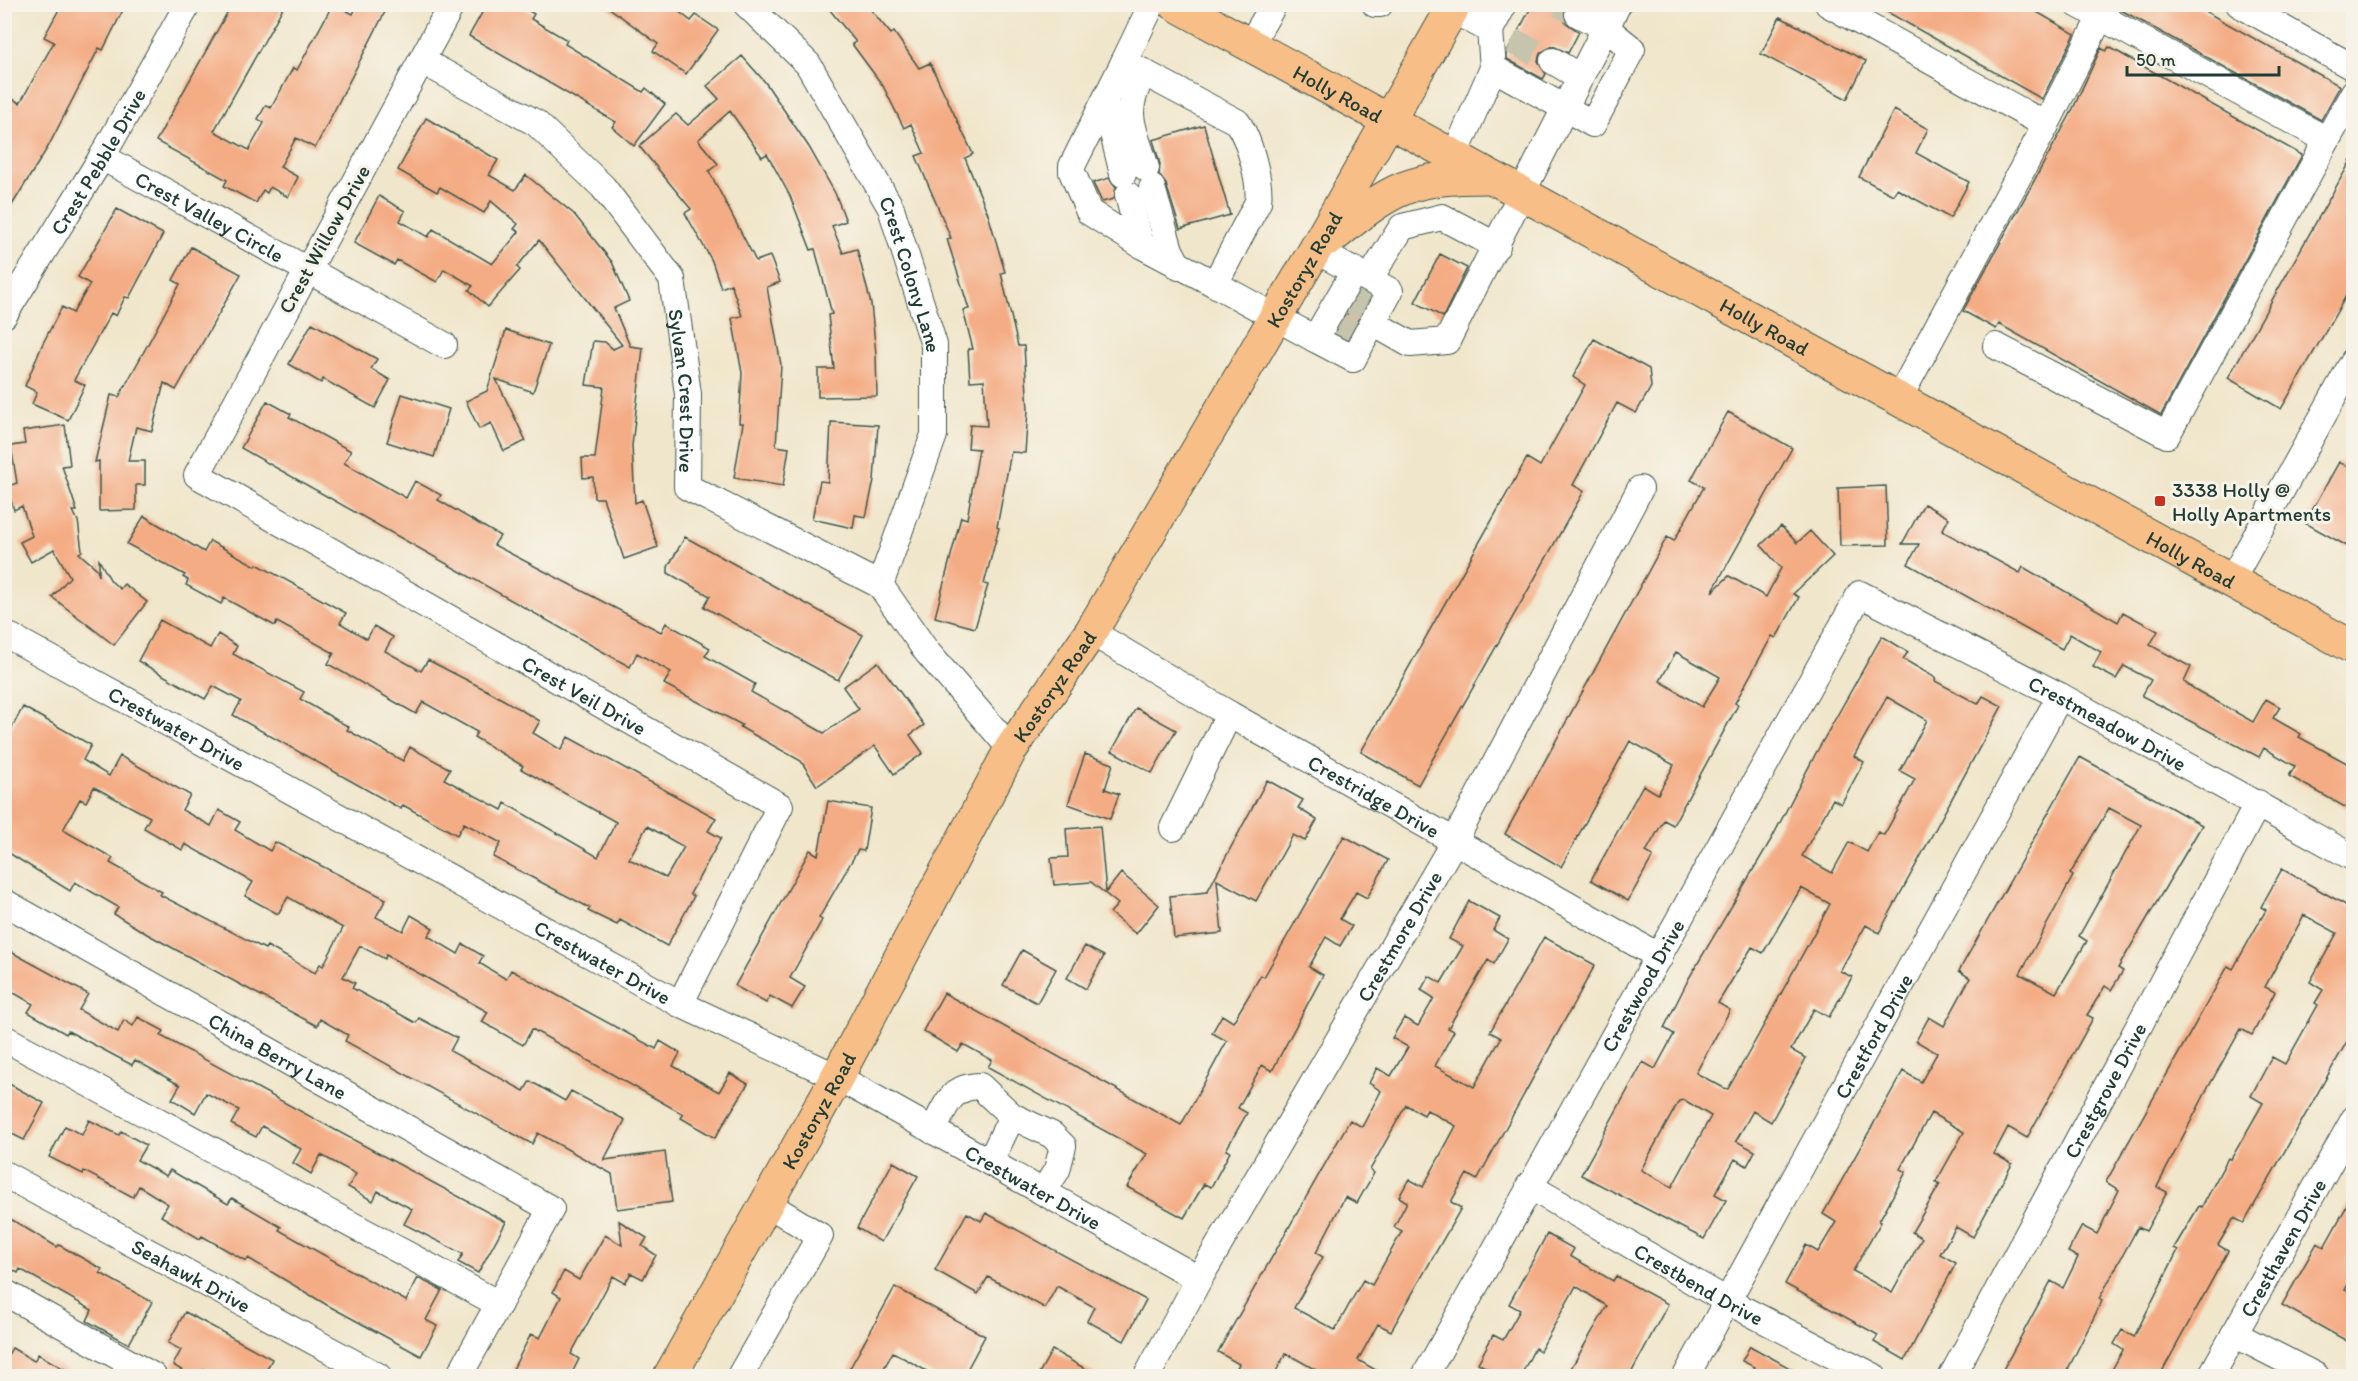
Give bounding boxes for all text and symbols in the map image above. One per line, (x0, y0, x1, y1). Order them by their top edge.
scale bar (2127, 39, 2278, 77)
text: 50 m (2136, 49, 2176, 71)
street label: Holly Road (1289, 59, 1388, 128)
street label: Crest Pebble Drive (45, 84, 151, 239)
street label: Crest Willow Drive (273, 160, 375, 318)
street label: Crest Valley Circle (131, 165, 289, 267)
street label: Crest Colony Lane (874, 191, 947, 353)
street label: Kostoryz Road (1260, 206, 1347, 332)
street label: Holly Road (1716, 292, 1814, 361)
street label: Sylvan Crest Drive (664, 307, 700, 473)
place label: 3338 Holly @ Holly Apartments (2172, 477, 2331, 526)
marker: 3338 Holly @ Holly Apartments (2153, 494, 2167, 508)
street label: Holly Road (2142, 525, 2241, 594)
street label: Kostoryz Road (1007, 625, 1101, 747)
street label: Crest Veil Drive (518, 650, 651, 740)
street label: Crestmeadow Drive (2025, 670, 2191, 776)
street label: Crestwater Drive (104, 680, 249, 775)
street label: Crestridge Drive (1304, 749, 1444, 843)
street label: Crestmore Drive (1351, 866, 1447, 1006)
street label: Crestwater Drive (530, 914, 675, 1009)
street label: Crestwood Drive (1595, 915, 1689, 1056)
street label: Crestford Drive (1829, 969, 1917, 1103)
street label: China Berry Lane (204, 1007, 351, 1104)
street label: Crestgrove Drive (2058, 1018, 2151, 1162)
street label: Kostoryz Road (776, 1047, 861, 1174)
street label: Crestwater Drive (961, 1139, 1106, 1235)
street label: Cresthaven Drive (2234, 1174, 2331, 1321)
street label: Seahawk Drive (128, 1233, 255, 1318)
street label: Crestbend Drive (1630, 1237, 1768, 1330)

